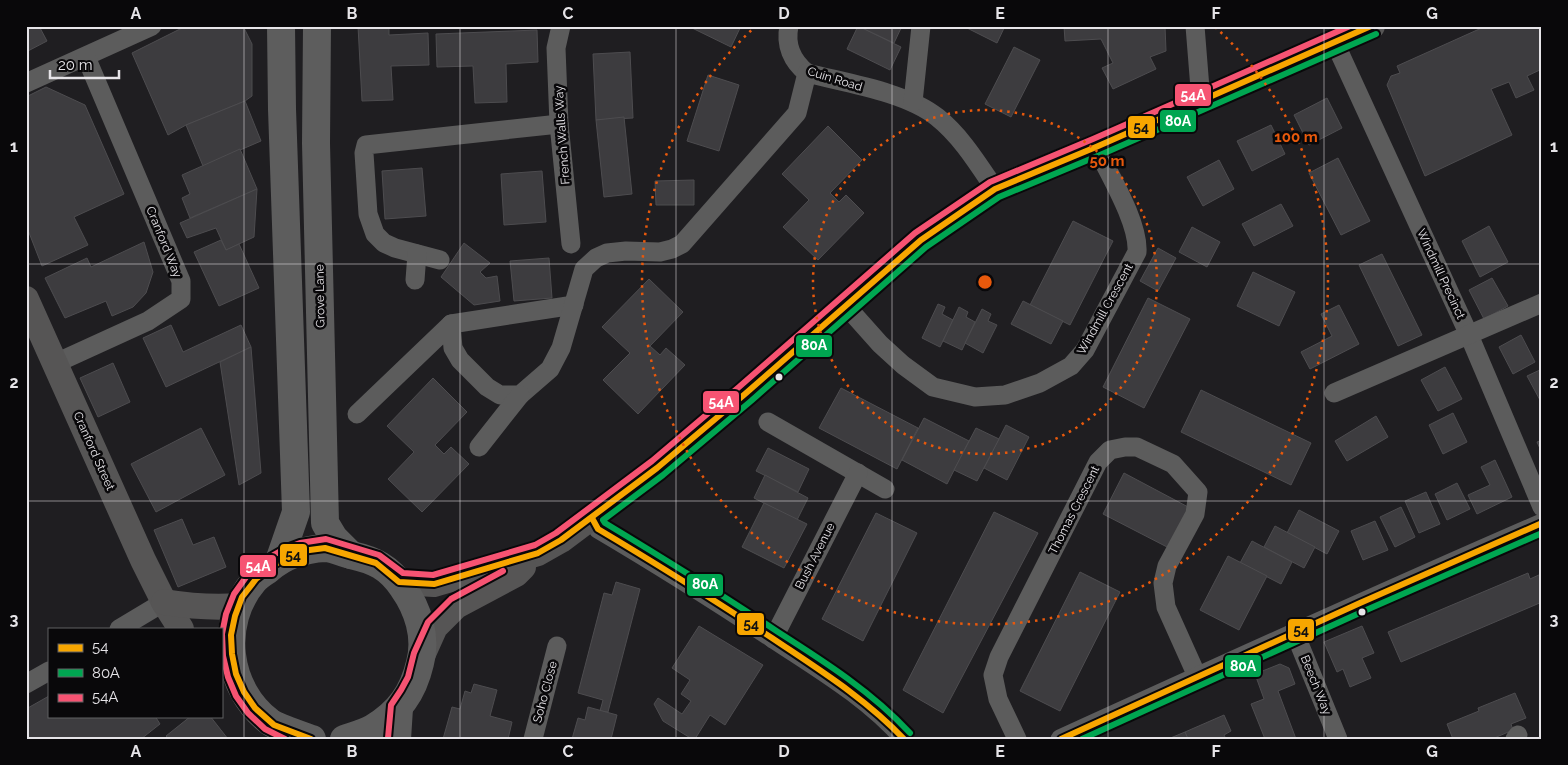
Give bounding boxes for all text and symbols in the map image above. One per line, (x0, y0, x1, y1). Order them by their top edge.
text: A (131, 4, 142, 23)
text: B (347, 4, 358, 23)
text: C (563, 4, 574, 23)
text: D (778, 4, 790, 23)
text: E (995, 4, 1005, 23)
text: F (1211, 4, 1221, 23)
text: G (1426, 4, 1438, 23)
scale bar (50, 48, 119, 80)
text: 20 m (58, 56, 93, 74)
street label: Cuin Road (806, 64, 864, 94)
line badge: 54A (1174, 83, 1212, 107)
street label: French Walls Way (552, 85, 572, 185)
text: 54A (1180, 87, 1206, 103)
line badge: 80A (1159, 109, 1197, 133)
text: 80A (1165, 113, 1192, 129)
line badge: 54 (1127, 115, 1156, 139)
text: 54 (1133, 119, 1149, 135)
text: 100 m (1274, 128, 1318, 146)
text: 1 (10, 137, 18, 156)
text: 1 (1550, 137, 1558, 156)
text: 50 m (1089, 152, 1125, 170)
street label: Cranford Way (143, 204, 185, 280)
street label: Windmill Precinct (1414, 227, 1468, 321)
street label: Windmill Crescent (1074, 261, 1136, 357)
street label: Grove Lane (312, 264, 328, 328)
centre of rings (976, 273, 994, 291)
line badge: 80A (795, 334, 833, 358)
text: 80A (801, 337, 828, 353)
unlabelled marker (774, 372, 784, 382)
text: 2 (9, 373, 19, 392)
text: 2 (1549, 373, 1559, 392)
line badge: 54A (702, 390, 740, 414)
text: 54A (708, 394, 734, 410)
street label: Cranford Street (70, 409, 118, 493)
street label: Thomas Crescent (1046, 463, 1102, 557)
street label: Bush Avenue (792, 520, 838, 592)
line badge: 54 (279, 543, 308, 567)
text: 54 (285, 547, 301, 563)
line badge: 54A (239, 554, 277, 578)
text: 54A (245, 558, 271, 574)
line badge: 80A (686, 573, 724, 597)
text: 80A (692, 576, 719, 592)
unlabelled marker (1357, 607, 1367, 617)
text: 3 (10, 610, 19, 629)
text: 3 (1550, 610, 1559, 629)
line badge: 54 (736, 612, 765, 636)
text: 54 (743, 616, 759, 632)
line badge: 54 (1287, 618, 1315, 642)
text: 54 (1293, 622, 1309, 638)
legend (48, 628, 222, 718)
text: 54 (92, 638, 108, 656)
street label: Beech Way (1298, 653, 1334, 717)
line badge: 80A (1224, 654, 1262, 678)
text: 80A (1230, 658, 1257, 674)
street label: Soho Close (530, 660, 560, 724)
text: 80A (92, 664, 120, 682)
text: 54A (92, 688, 119, 706)
text: A (131, 742, 142, 761)
text: B (347, 742, 358, 761)
text: C (563, 742, 574, 761)
text: D (778, 742, 790, 761)
text: E (995, 742, 1005, 761)
text: F (1211, 742, 1221, 761)
text: G (1426, 742, 1438, 761)

